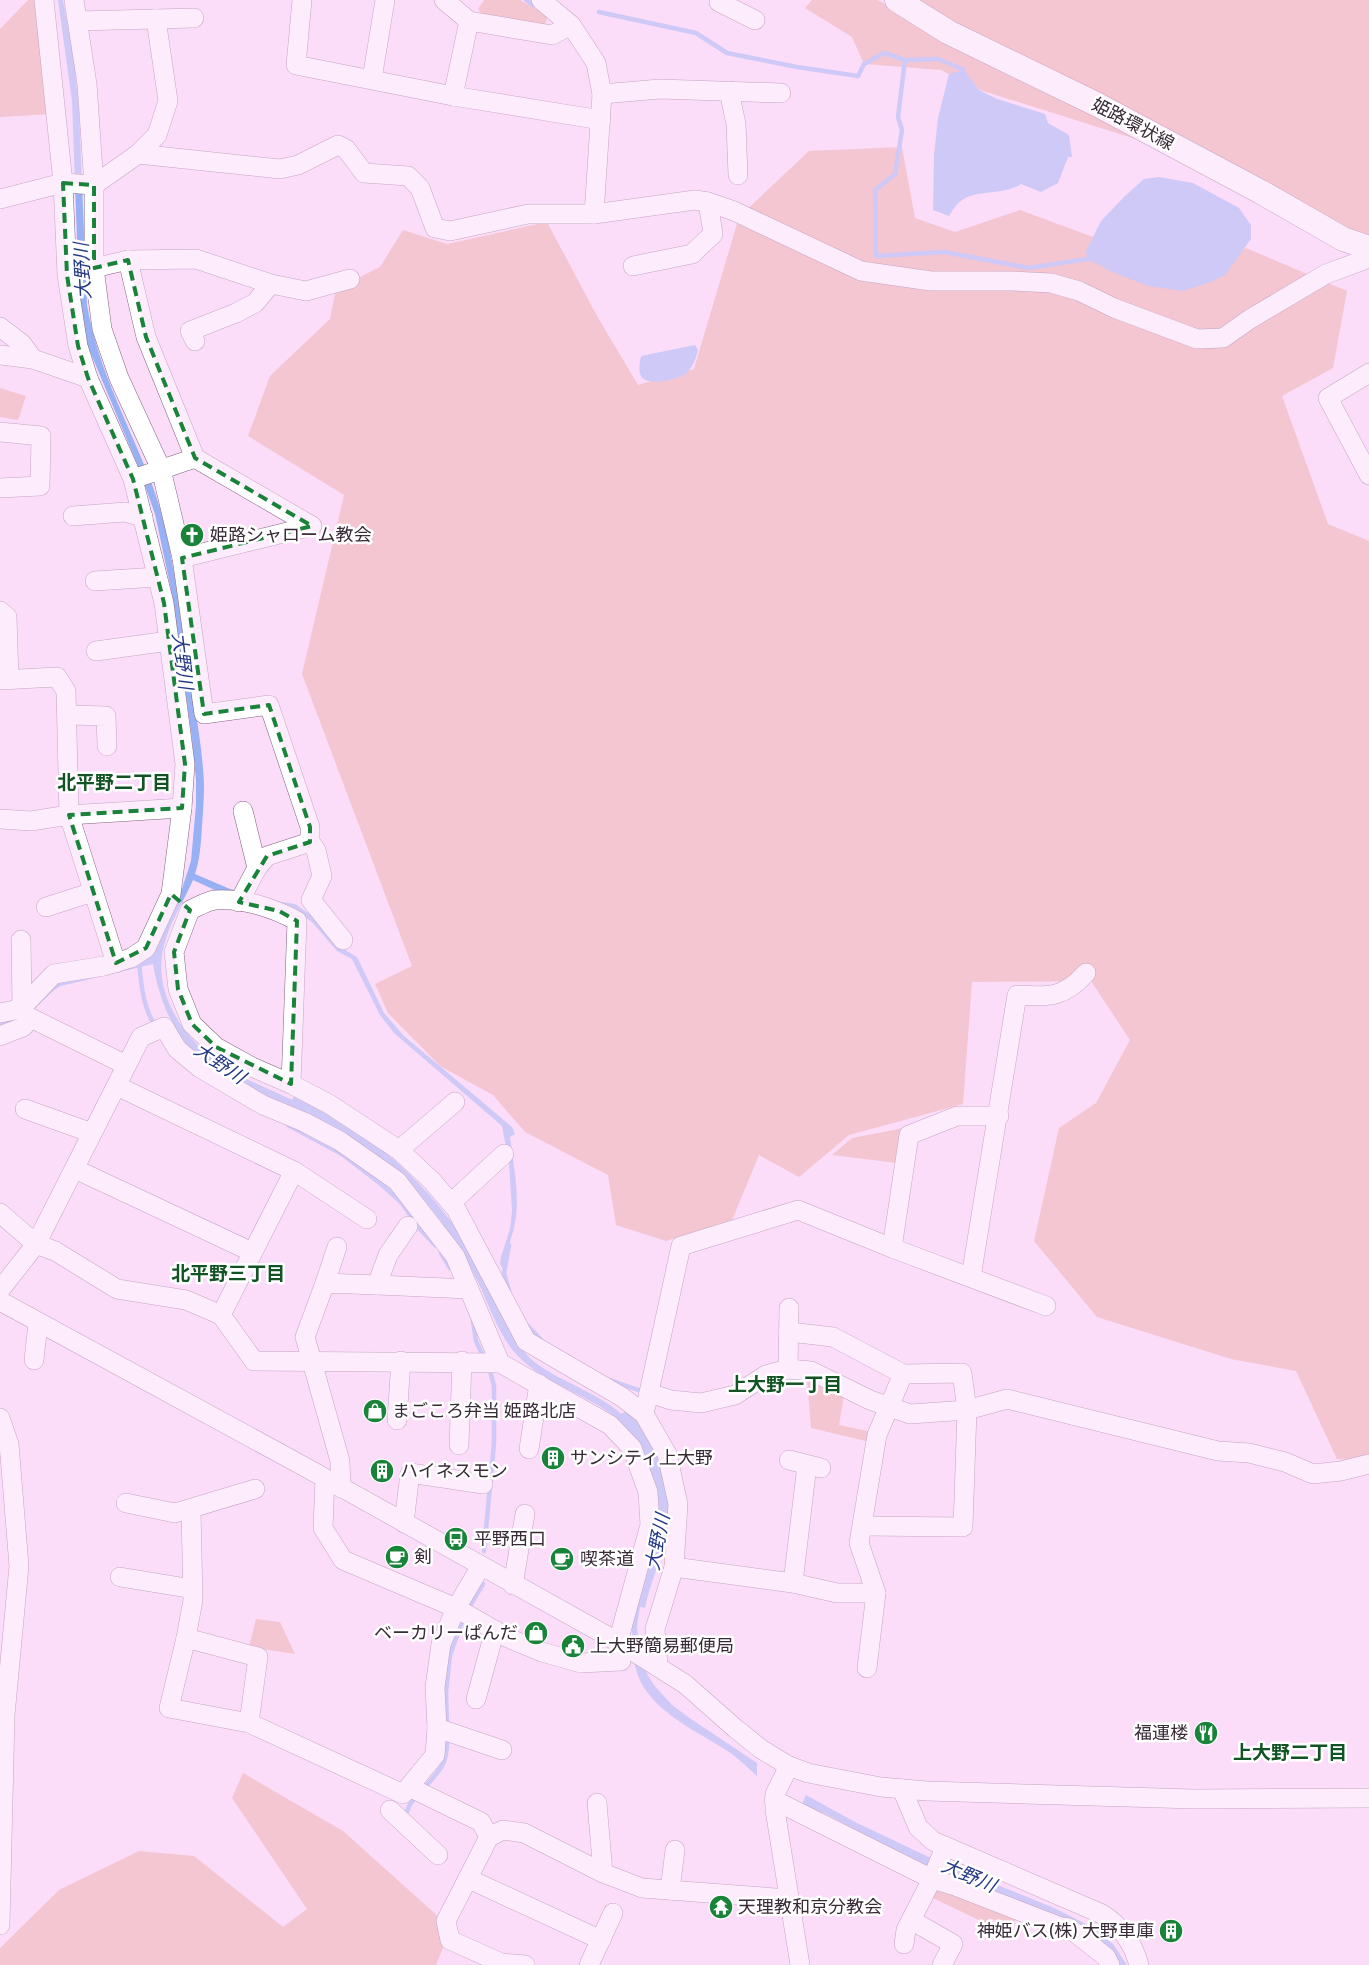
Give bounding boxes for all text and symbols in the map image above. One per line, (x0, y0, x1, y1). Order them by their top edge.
street label: 姫路環状線 (1088, 93, 1178, 155)
water label: 大野川 (69, 240, 95, 300)
church icon: 姫路シャローム教会 (179, 522, 205, 548)
place label: 姫路シャローム教会 (210, 524, 371, 546)
water label: 大野川 (168, 631, 198, 693)
district label: 北平野二丁目 (57, 771, 171, 794)
water label: 大野川 (190, 1038, 251, 1090)
district label: 北平野三丁目 (171, 1262, 285, 1285)
district label: 上大野一丁目 (728, 1373, 842, 1396)
shop icon: まごころ弁当 姫路北店 (362, 1398, 388, 1424)
place label: まごころ弁当 姫路北店 (392, 1400, 576, 1422)
building icon: サンシティ上大野 (540, 1445, 566, 1471)
place label: サンシティ上大野 (570, 1447, 713, 1469)
building icon: ハイネスモン (369, 1458, 395, 1484)
place label: ハイネスモン (400, 1460, 508, 1482)
water label: 大野川 (641, 1510, 675, 1572)
bus stop icon: 平野西口 (443, 1526, 469, 1552)
place label: 平野西口 (474, 1528, 546, 1550)
cafe icon: 剣 (384, 1544, 410, 1570)
place label: 剣 (414, 1546, 432, 1568)
cafe icon: 喫茶道 (549, 1546, 575, 1572)
place label: 喫茶道 (580, 1548, 634, 1570)
shop icon: ベーカリーぱんだ (523, 1620, 549, 1646)
place label: ベーカリーぱんだ (374, 1622, 518, 1644)
public building icon: 上大野簡易郵便局 (560, 1633, 586, 1659)
place label: 上大野簡易郵便局 (590, 1635, 734, 1657)
restaurant icon: 福運楼 (1193, 1720, 1219, 1746)
place label: 福運楼 (1134, 1722, 1188, 1744)
district label: 上大野二丁目 (1233, 1741, 1347, 1764)
water label: 大野川 (938, 1854, 1001, 1898)
temple icon: 天理教和京分教会 (708, 1894, 734, 1920)
place label: 天理教和京分教会 (738, 1896, 882, 1918)
building icon: 神姫バス(株) 大野車庫 (1158, 1918, 1184, 1944)
place label: 神姫バス(株) 大野車庫 (977, 1920, 1154, 1942)

